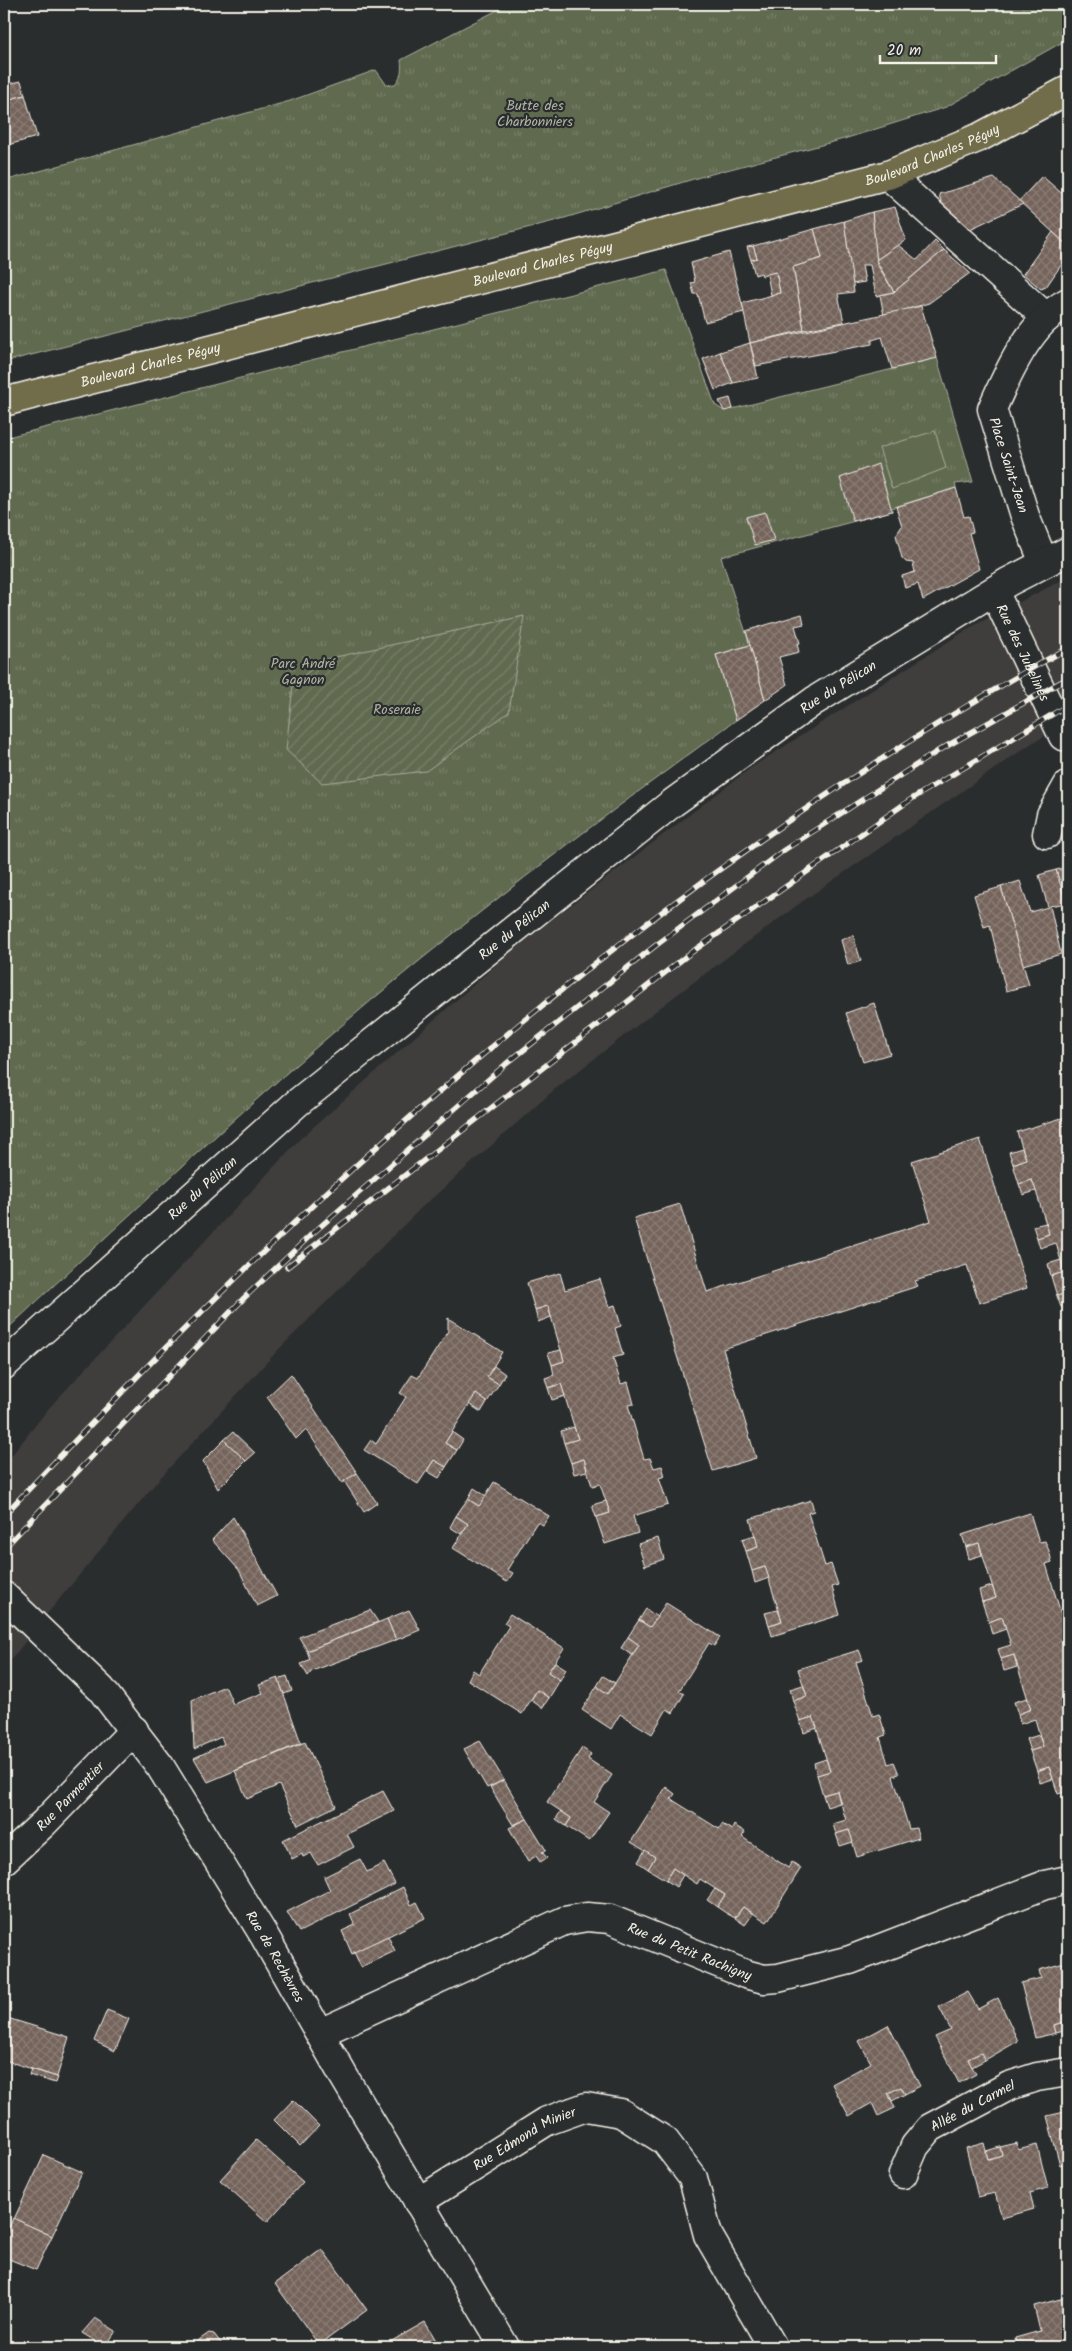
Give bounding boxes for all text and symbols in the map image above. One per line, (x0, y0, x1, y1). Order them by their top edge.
scale bar (880, 32, 996, 64)
text: 20 m (887, 39, 921, 63)
park label: Butte des Charbonniers (497, 95, 573, 133)
street label: Boulevard Charles Péguy (863, 118, 1004, 192)
street label: Boulevard Charles Péguy (470, 236, 616, 293)
street label: Boulevard Charles Péguy (78, 337, 223, 394)
street label: Place Saint-Jean (982, 415, 1034, 516)
street label: Rue des Jubelines (990, 601, 1055, 705)
park label: Parc André Gagnon (271, 653, 336, 691)
street label: Rue du Pélican (795, 655, 881, 720)
park label: Roseraie (373, 699, 422, 721)
street label: Rue du Pélican (474, 894, 556, 966)
street label: Rue du Pélican (163, 1151, 243, 1226)
street label: Rue Parmentier (32, 1756, 111, 1837)
street label: Rue de Rechèvres (239, 1907, 310, 2007)
street label: Rue du Petit Rachigny (624, 1917, 754, 1987)
street label: Allée du Carmel (927, 2075, 1018, 2138)
street label: Rue Edmond Minier (469, 2101, 580, 2177)

